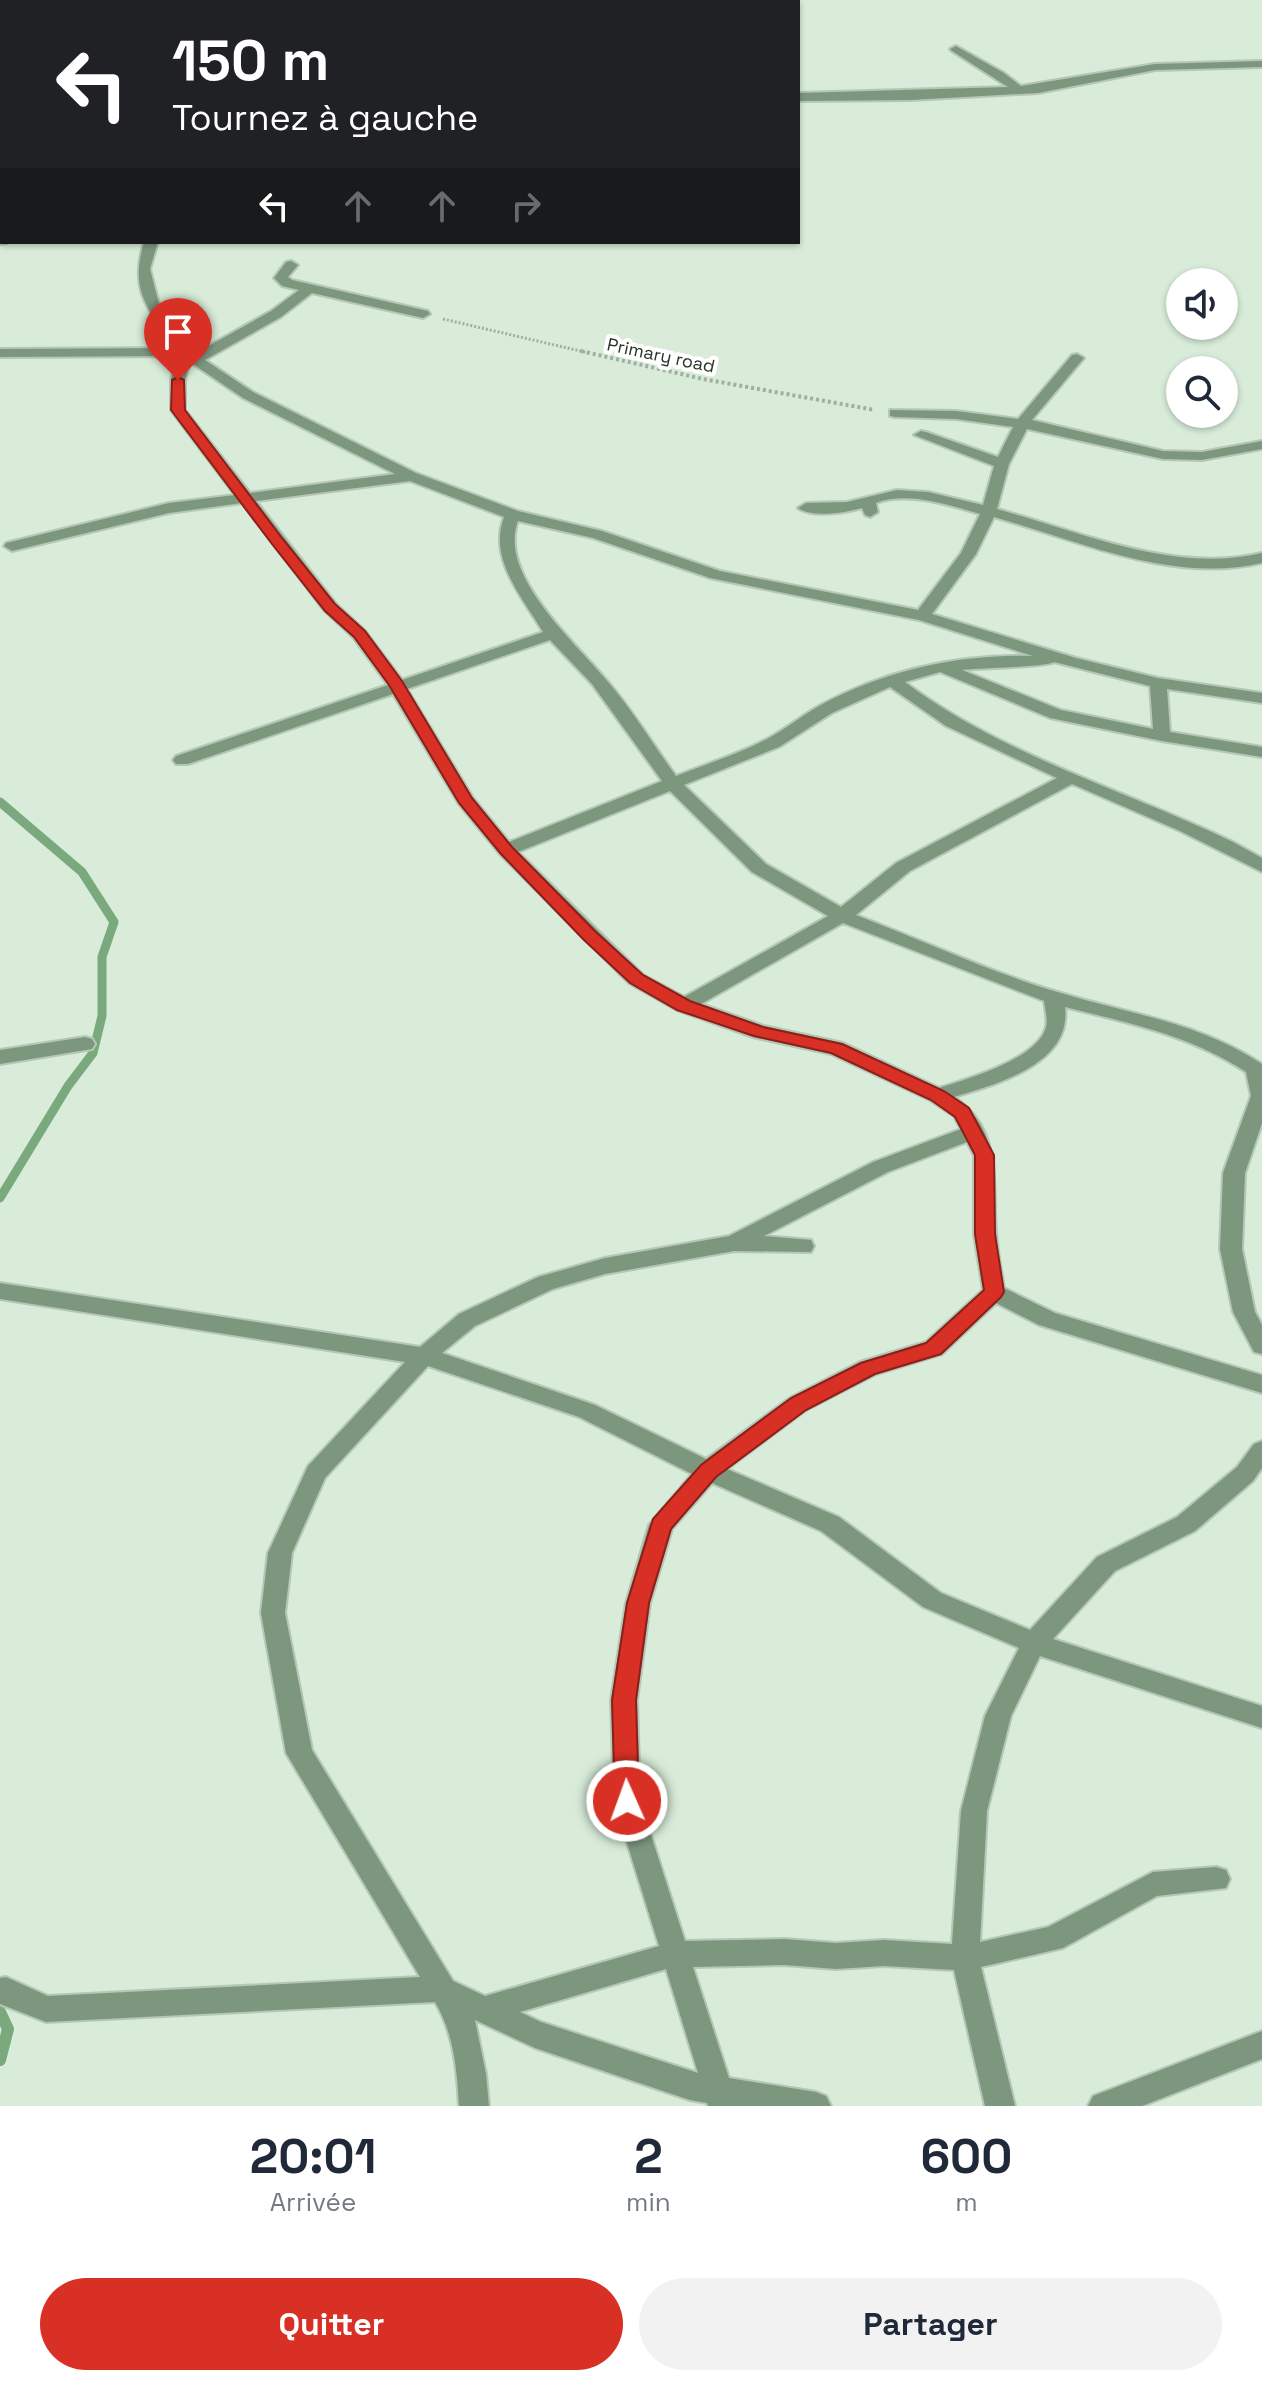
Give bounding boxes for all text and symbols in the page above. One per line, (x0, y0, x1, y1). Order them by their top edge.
text: 150 m (172, 25, 329, 96)
icon: left (40, 32, 144, 136)
text: Tournez à gauche (172, 95, 478, 141)
icon: left (252, 184, 296, 228)
icon: ahead (336, 184, 380, 228)
icon: ahead (420, 184, 464, 228)
icon: right (504, 184, 548, 228)
map controls (1166, 268, 1238, 428)
button: sound (1166, 268, 1238, 340)
pin (144, 298, 212, 380)
icon: arrive (156, 310, 200, 354)
street label: Primary road (605, 332, 717, 378)
button: search (1166, 356, 1238, 428)
position arrow (585, 1759, 669, 1843)
text: 20:01 (250, 2126, 376, 2187)
text: 2 (634, 2126, 663, 2187)
text: 600 (920, 2126, 1012, 2187)
text: Arrivée (270, 2185, 356, 2219)
text: min (626, 2185, 671, 2219)
text: m (955, 2185, 978, 2219)
button: Quitter (40, 2278, 623, 2370)
button: Partager (639, 2278, 1222, 2370)

